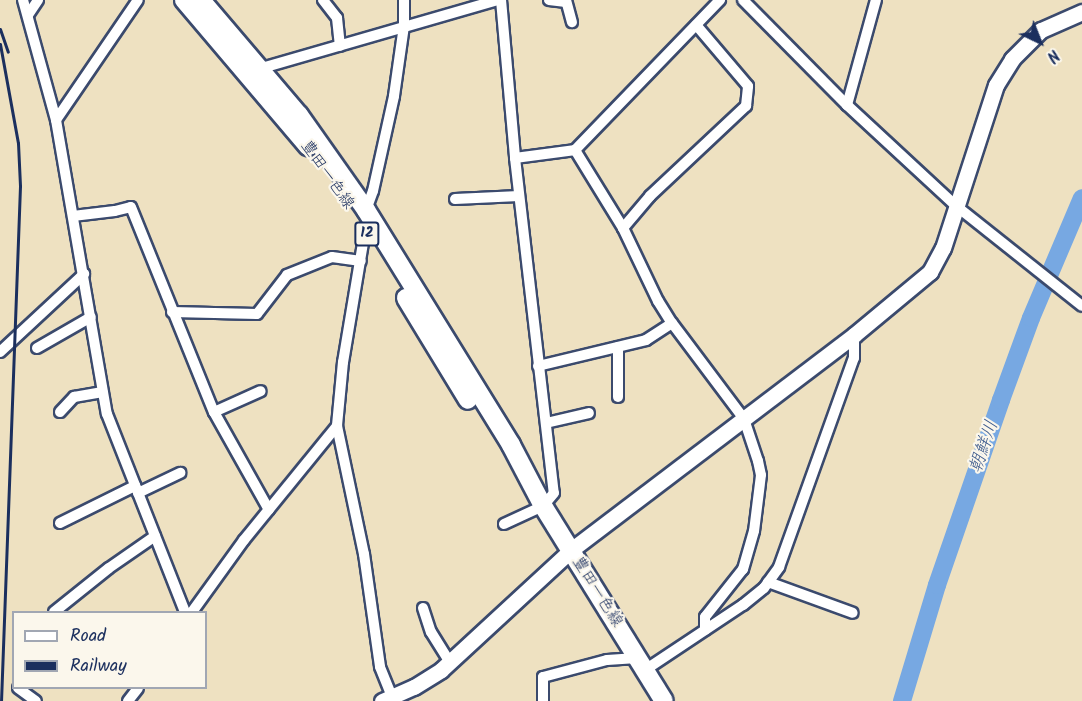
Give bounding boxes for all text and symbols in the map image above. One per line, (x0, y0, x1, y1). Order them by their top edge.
north arrow (1010, 12, 1070, 72)
text: N (1040, 43, 1065, 68)
street label: 豊田一色線 (296, 137, 358, 213)
road number: 12 (354, 222, 380, 246)
water label: 朝鮮川 (966, 418, 1004, 476)
street label: 豊田一色線 (568, 553, 626, 631)
legend (12, 611, 207, 689)
text: Road (70, 622, 106, 651)
text: Railway (70, 652, 127, 681)

